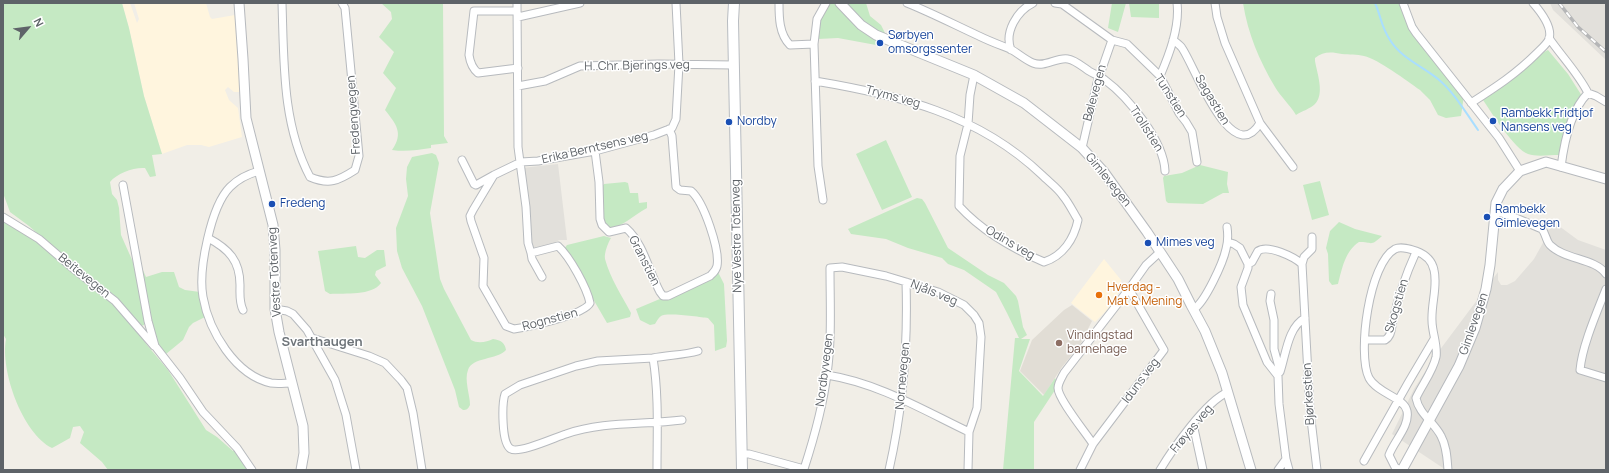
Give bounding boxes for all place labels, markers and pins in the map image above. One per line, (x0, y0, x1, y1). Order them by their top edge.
place label: Sørbyen omsorgssenter (888, 29, 972, 57)
marker: Sørbyen omsorgssenter (875, 38, 885, 48)
place label: Rambekk Fridtjof Nansens veg (1501, 107, 1593, 135)
place label: Nordby (737, 115, 777, 129)
marker: Rambekk Fridtjof Nansens veg (1488, 116, 1498, 126)
marker: Nordby (724, 117, 734, 127)
place label: Fredeng (280, 197, 325, 211)
marker: Fredeng (267, 199, 277, 209)
place label: Rambekk Gimlevegen (1495, 203, 1560, 231)
marker: Rambekk Gimlevegen (1482, 212, 1492, 222)
place label: Mimes veg (1156, 236, 1215, 250)
marker: Mimes veg (1143, 238, 1153, 248)
place label: Hverdag - Mat & Mening (1107, 281, 1182, 309)
marker: Hverdag - Mat & Mening (1094, 290, 1104, 300)
place label: Vindingstad barnehage (1067, 329, 1133, 357)
marker: Vindingstad barnehage (1054, 338, 1064, 348)

